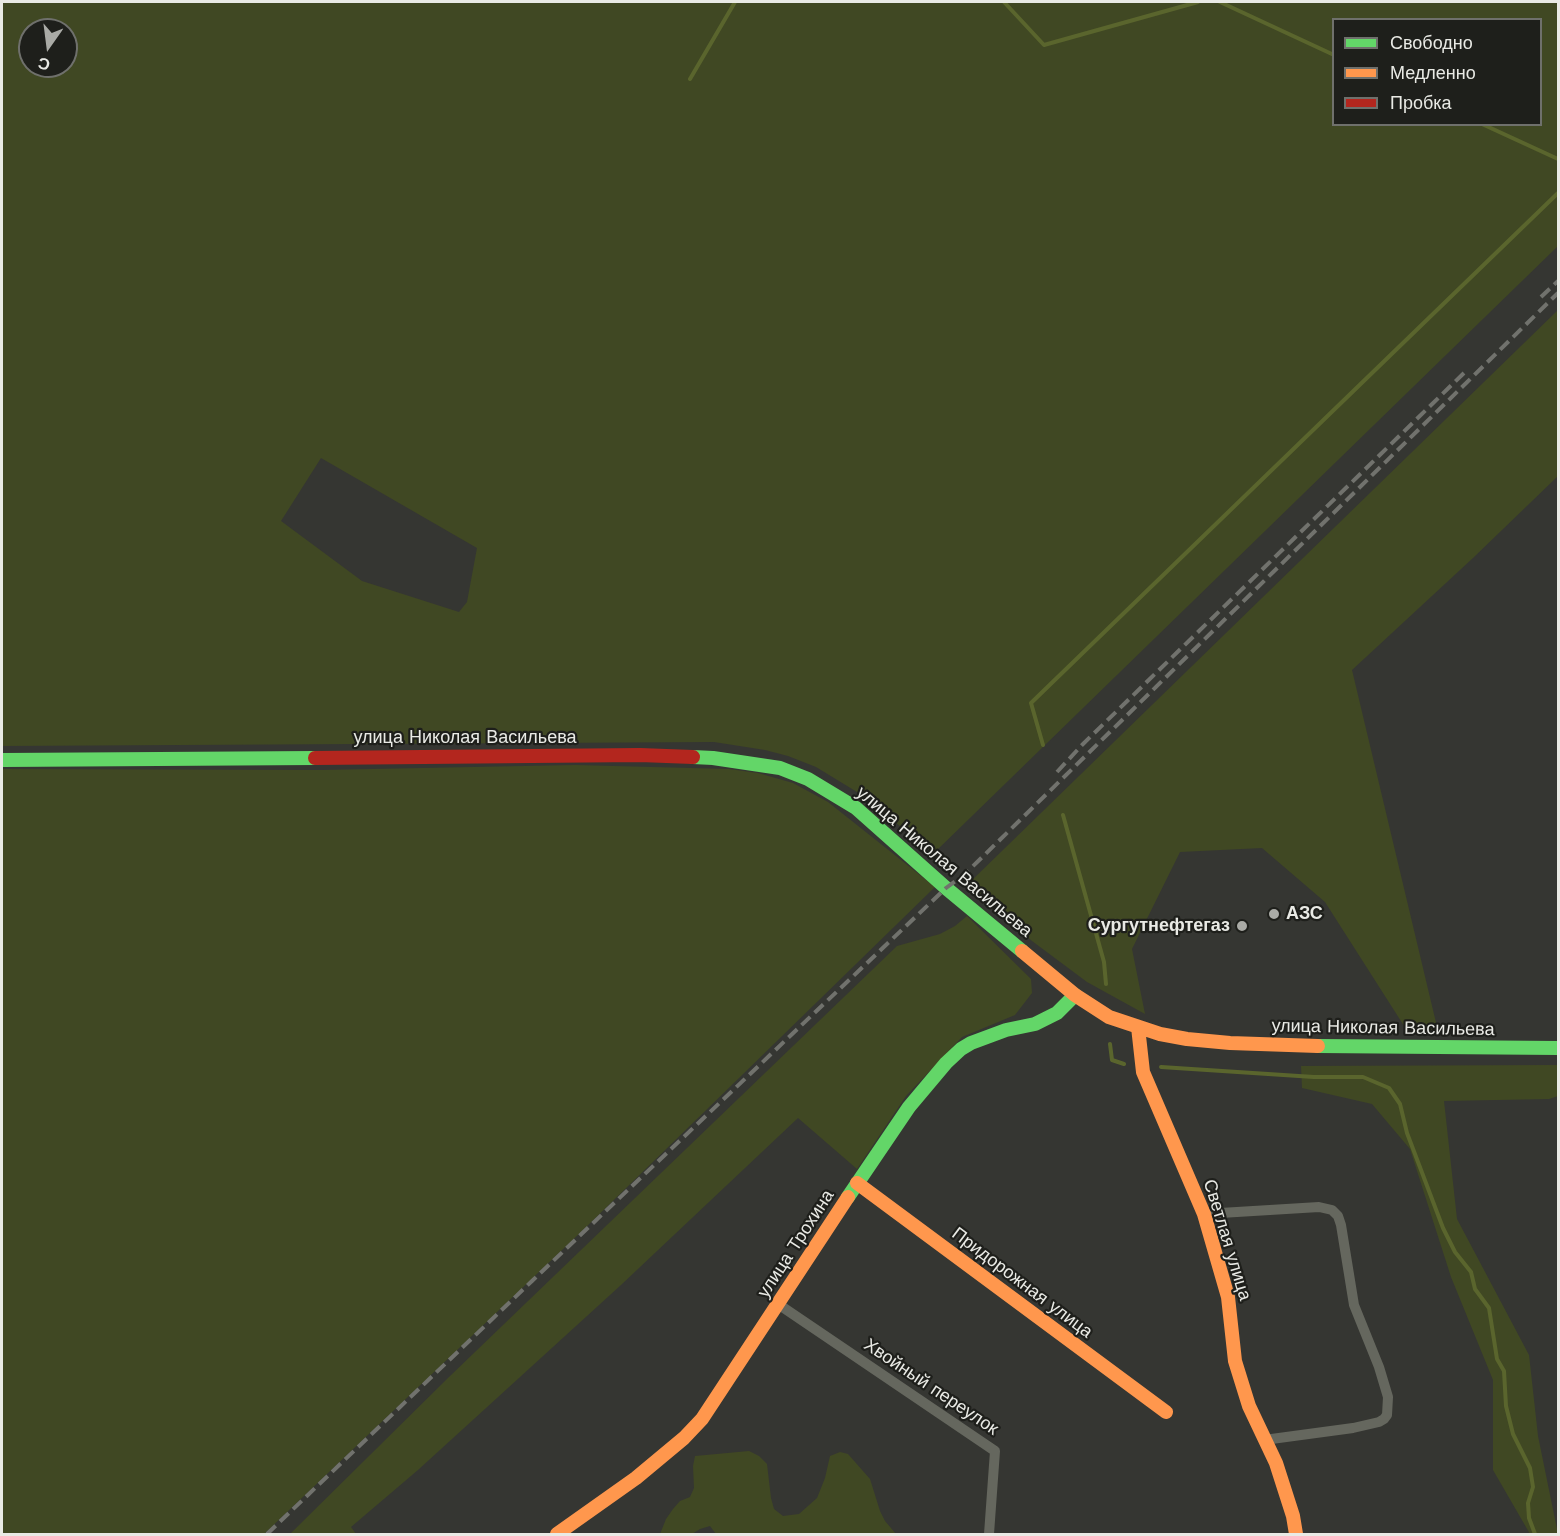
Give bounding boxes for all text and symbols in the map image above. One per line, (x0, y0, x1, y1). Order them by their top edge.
north arrow (18, 18, 78, 78)
legend (1332, 18, 1542, 126)
text: Свободно (1390, 32, 1473, 53)
text: С (36, 53, 52, 75)
text: Медленно (1390, 62, 1476, 83)
text: Пробка (1390, 92, 1452, 113)
street label: улица Николая Васильева (353, 727, 577, 749)
street label: улица Николая Васильева (852, 782, 1036, 942)
place label: АЗС (1286, 903, 1323, 925)
marker: АЗС (1267, 907, 1281, 921)
place label: Сургутнефтегаз (1088, 915, 1230, 937)
marker: Сургутнефтегаз (1235, 919, 1249, 933)
street label: улица Николая Васильева (1271, 1015, 1495, 1041)
street label: Светлая улица (1198, 1177, 1256, 1303)
street label: улица Трохина (753, 1186, 839, 1302)
street label: Придорожная улица (947, 1223, 1097, 1343)
street label: Хвойный переулок (860, 1334, 1002, 1440)

